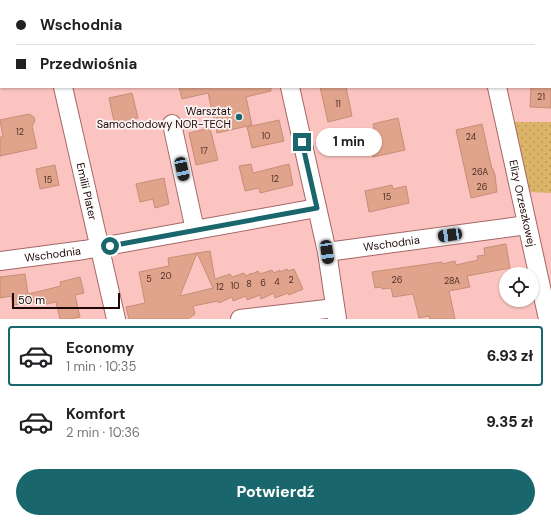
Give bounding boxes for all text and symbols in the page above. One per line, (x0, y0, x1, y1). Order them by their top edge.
text: Wschodnia (40, 15, 122, 35)
text: Przedwiośnia (40, 54, 137, 74)
house number: 21 (537, 91, 545, 103)
house number: 11 (335, 98, 341, 110)
place label: Warsztat Samochodowy NOR-TECH (97, 104, 231, 131)
marker: Warsztat Samochodowy NOR-TECH (234, 112, 244, 122)
house number: 12 (16, 126, 24, 138)
callout: 1 min (316, 128, 382, 156)
house number: 10 (262, 130, 270, 142)
house number: 24 (466, 131, 477, 143)
route end (293, 133, 311, 151)
text: 1 min (333, 133, 365, 150)
house number: 17 (200, 145, 208, 157)
car (174, 156, 190, 182)
street label: Elizy Orzeszkowej (506, 159, 539, 248)
street label: Emilii Plater (73, 161, 100, 221)
house number: 26A (472, 166, 488, 178)
house number: 12 (271, 173, 279, 185)
house number: 15 (44, 174, 52, 186)
house number: 26 (477, 181, 488, 193)
house number: 15 (383, 191, 391, 203)
car (437, 227, 463, 243)
street label: Wschodnia (362, 233, 421, 254)
route start (101, 237, 119, 255)
car (319, 239, 335, 265)
street label: Wschodnia (23, 243, 82, 265)
map controls (499, 267, 539, 307)
button: locate (499, 267, 539, 307)
house number: 20 (160, 270, 172, 282)
house number: 5 (146, 273, 152, 285)
house number: 2 (288, 274, 294, 286)
house number: 26 (392, 274, 403, 286)
house number: 28A (444, 275, 460, 287)
house number: 4 (274, 276, 280, 288)
house number: 6 (260, 277, 266, 289)
house number: 8 (246, 278, 252, 290)
house number: 10 (231, 280, 239, 292)
house number: 12 (216, 281, 224, 293)
scale bar (12, 291, 120, 310)
text: 50 m (18, 293, 45, 307)
icon: car (18, 338, 54, 374)
text: Economy (66, 338, 134, 358)
text: 6.93 zł (487, 346, 533, 366)
text: 1 min · 10:35 (66, 358, 136, 375)
icon: car (18, 404, 54, 440)
text: Komfort (66, 404, 125, 424)
text: 9.35 zł (486, 412, 533, 432)
text: 2 min · 10:36 (66, 424, 140, 441)
button: Potwierdź (16, 469, 535, 515)

